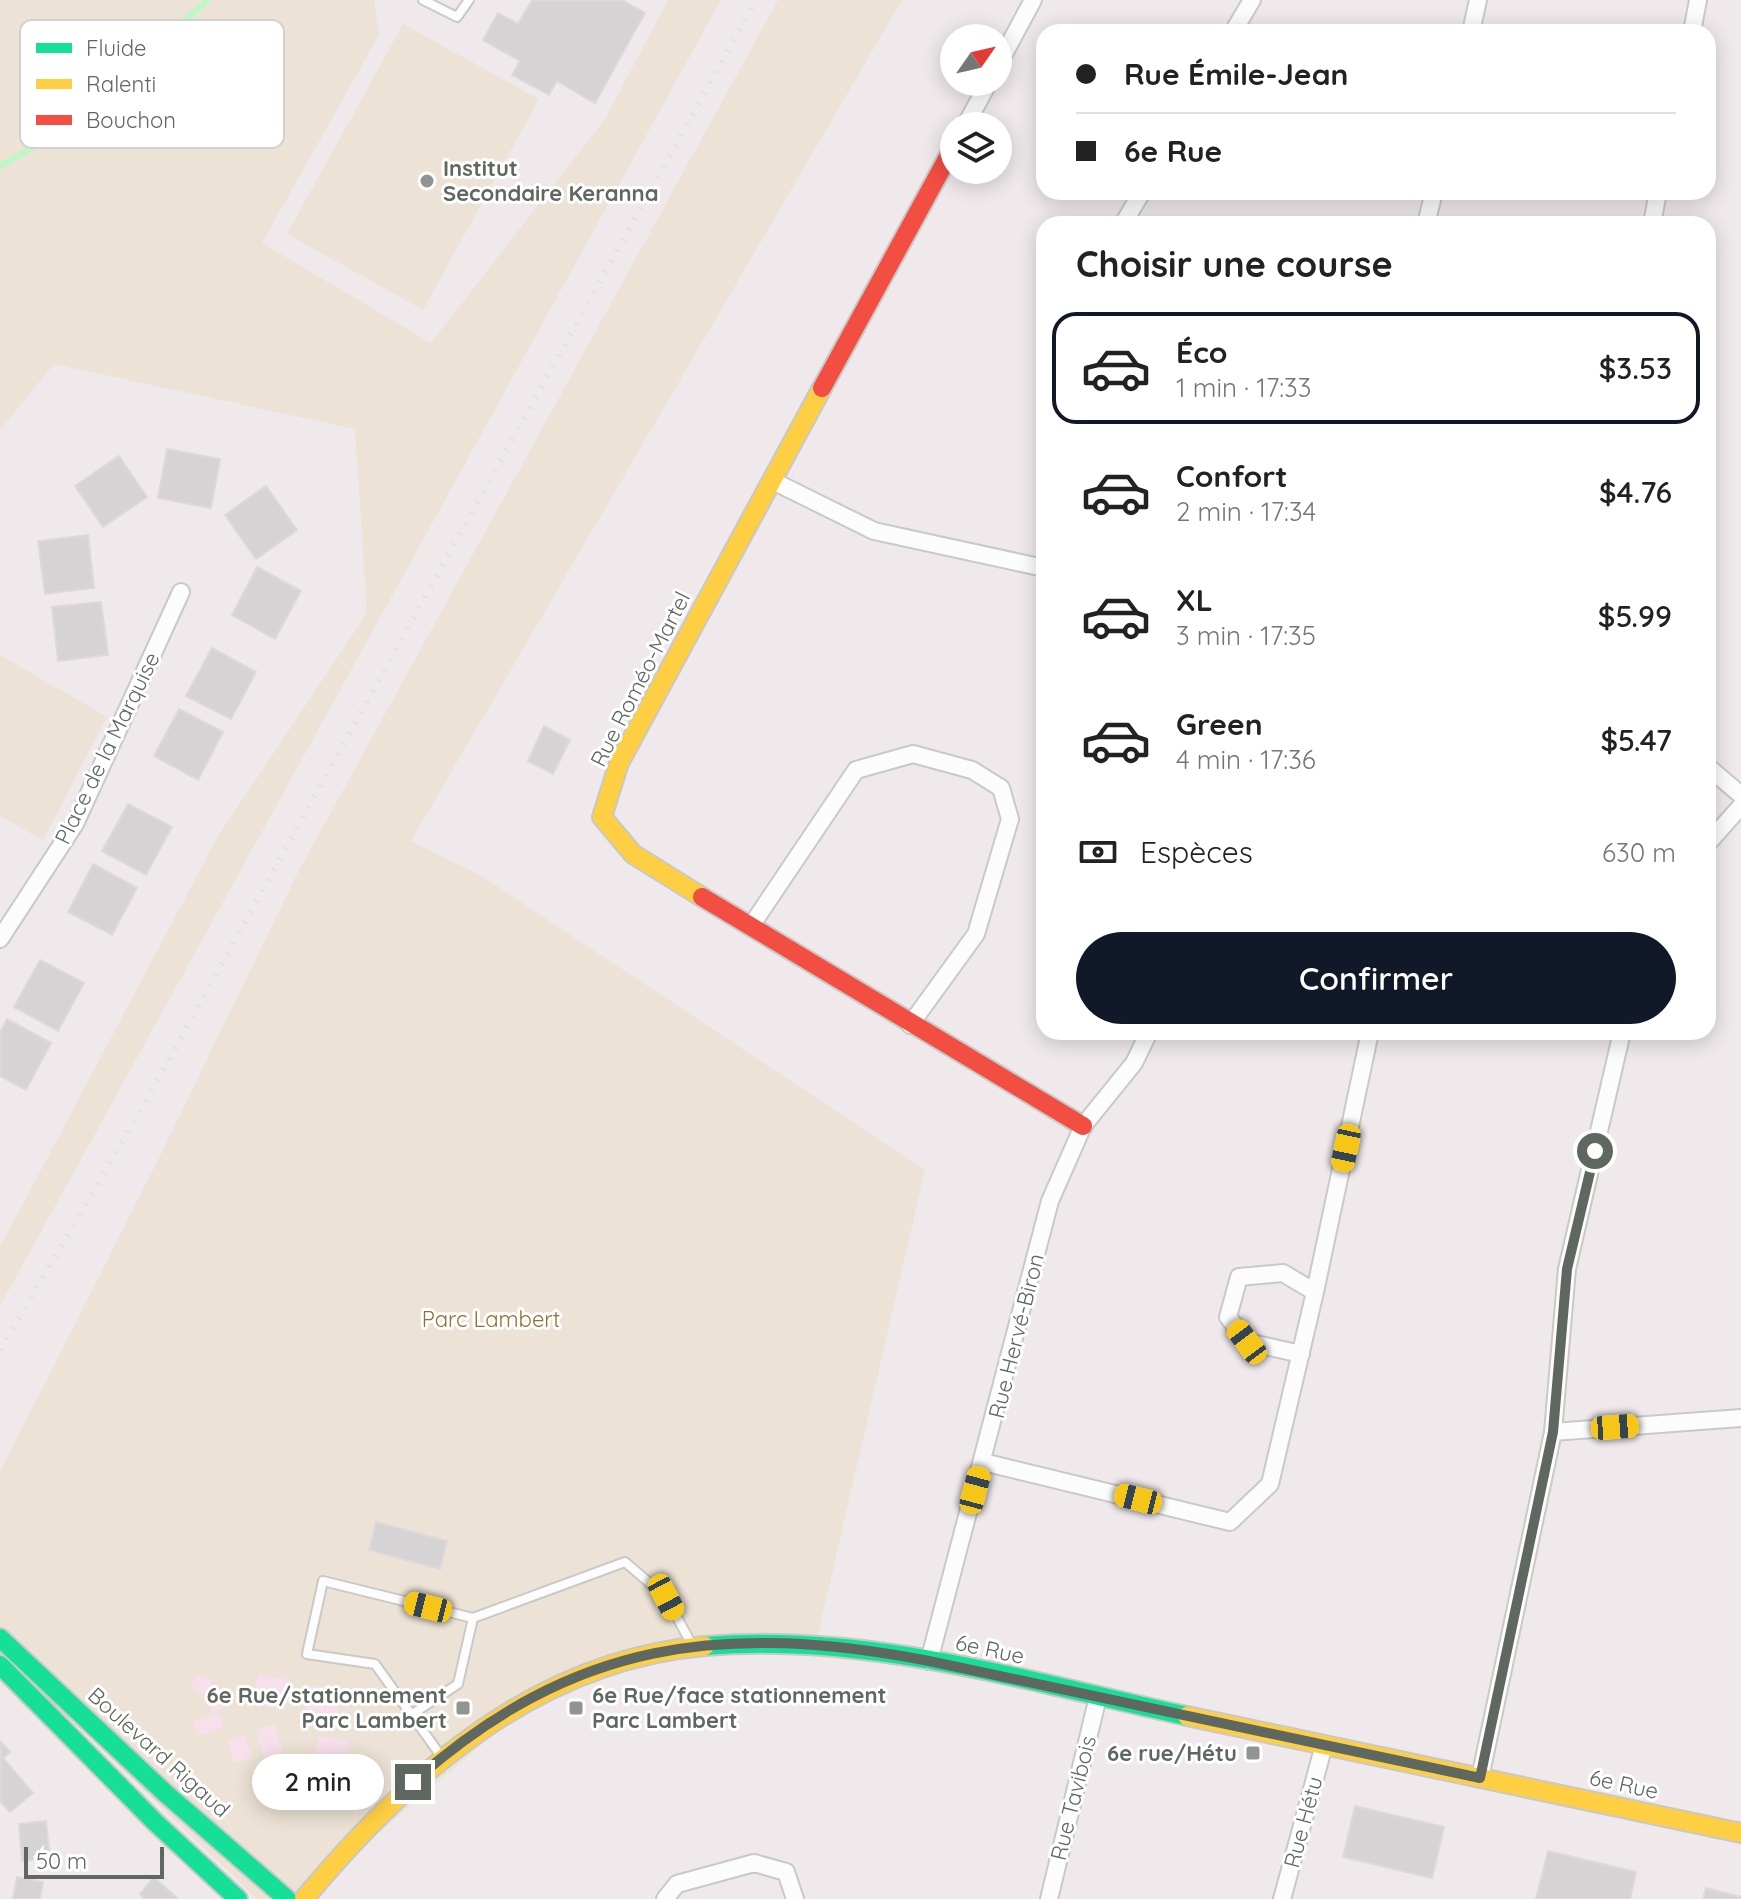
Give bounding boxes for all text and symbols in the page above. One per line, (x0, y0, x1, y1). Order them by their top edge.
legend (20, 20, 284, 148)
north arrow (940, 24, 1012, 96)
map controls (940, 24, 1012, 184)
text: Fluide (86, 34, 146, 62)
text: Rue Émile-Jean (1124, 55, 1348, 93)
text: Ralenti (86, 70, 156, 98)
text: Bouchon (86, 106, 176, 134)
button: layers (940, 112, 1012, 184)
text: 6e Rue (1124, 132, 1222, 170)
place label: Institut Secondaire Keranna (443, 154, 659, 207)
marker: Institut Secondaire Keranna (418, 172, 436, 190)
text: Choisir une course (1076, 241, 1393, 286)
icon: car (1080, 332, 1152, 404)
text: Éco (1176, 333, 1227, 371)
text: $3.53 (1599, 349, 1672, 387)
text: 1 min · 17:33 (1176, 371, 1311, 404)
icon: car (1080, 456, 1152, 528)
text: Confort (1176, 457, 1288, 495)
text: $4.76 (1599, 473, 1672, 511)
text: 2 min · 17:34 (1176, 495, 1316, 528)
icon: car (1080, 580, 1152, 652)
text: XL (1176, 581, 1213, 619)
street label: Rue Roméo-Martel (584, 587, 696, 771)
text: $5.99 (1598, 597, 1672, 635)
text: 3 min · 17:35 (1176, 619, 1316, 652)
street label: Place de la Marquise (48, 647, 166, 849)
icon: car (1080, 704, 1152, 776)
text: Green (1176, 705, 1263, 743)
text: $5.47 (1600, 721, 1672, 759)
text: 4 min · 17:36 (1176, 743, 1316, 776)
icon: cash (1076, 830, 1120, 874)
text: Espèces (1140, 833, 1253, 871)
text: 630 m (1602, 836, 1676, 869)
button: Confirmer (1076, 932, 1676, 1024)
car (1329, 1122, 1363, 1174)
route start (1577, 1133, 1613, 1169)
street label: Rue Hervé-Biron (982, 1251, 1050, 1421)
park label: Parc Lambert (422, 1305, 560, 1333)
car (1223, 1316, 1271, 1368)
car (1590, 1413, 1640, 1441)
car (957, 1464, 993, 1516)
car (1112, 1482, 1164, 1516)
car (644, 1570, 688, 1624)
car (402, 1590, 454, 1624)
street label: 6e Rue (953, 1628, 1027, 1670)
street label: Boulevard Rigaud (82, 1681, 236, 1823)
place label: 6e Rue/stationnement Parc Lambert (206, 1681, 447, 1734)
place label: 6e Rue/face stationnement Parc Lambert (592, 1681, 887, 1734)
marker: 6e Rue/stationnement Parc Lambert (454, 1699, 472, 1717)
marker: 6e Rue/face stationnement Parc Lambert (567, 1699, 585, 1717)
street label: Rue Tavibois (1044, 1733, 1102, 1863)
place label: 6e rue/Hétu (1107, 1739, 1237, 1767)
marker: 6e rue/Hétu (1244, 1744, 1262, 1762)
callout: 2 min (253, 1754, 385, 1810)
street label: 6e Rue (1587, 1763, 1661, 1805)
route end (395, 1764, 431, 1800)
text: 2 min (284, 1765, 352, 1798)
street label: Rue Hétu (1277, 1773, 1329, 1871)
scale bar (24, 1843, 164, 1879)
text: 50 m (36, 1847, 87, 1875)

